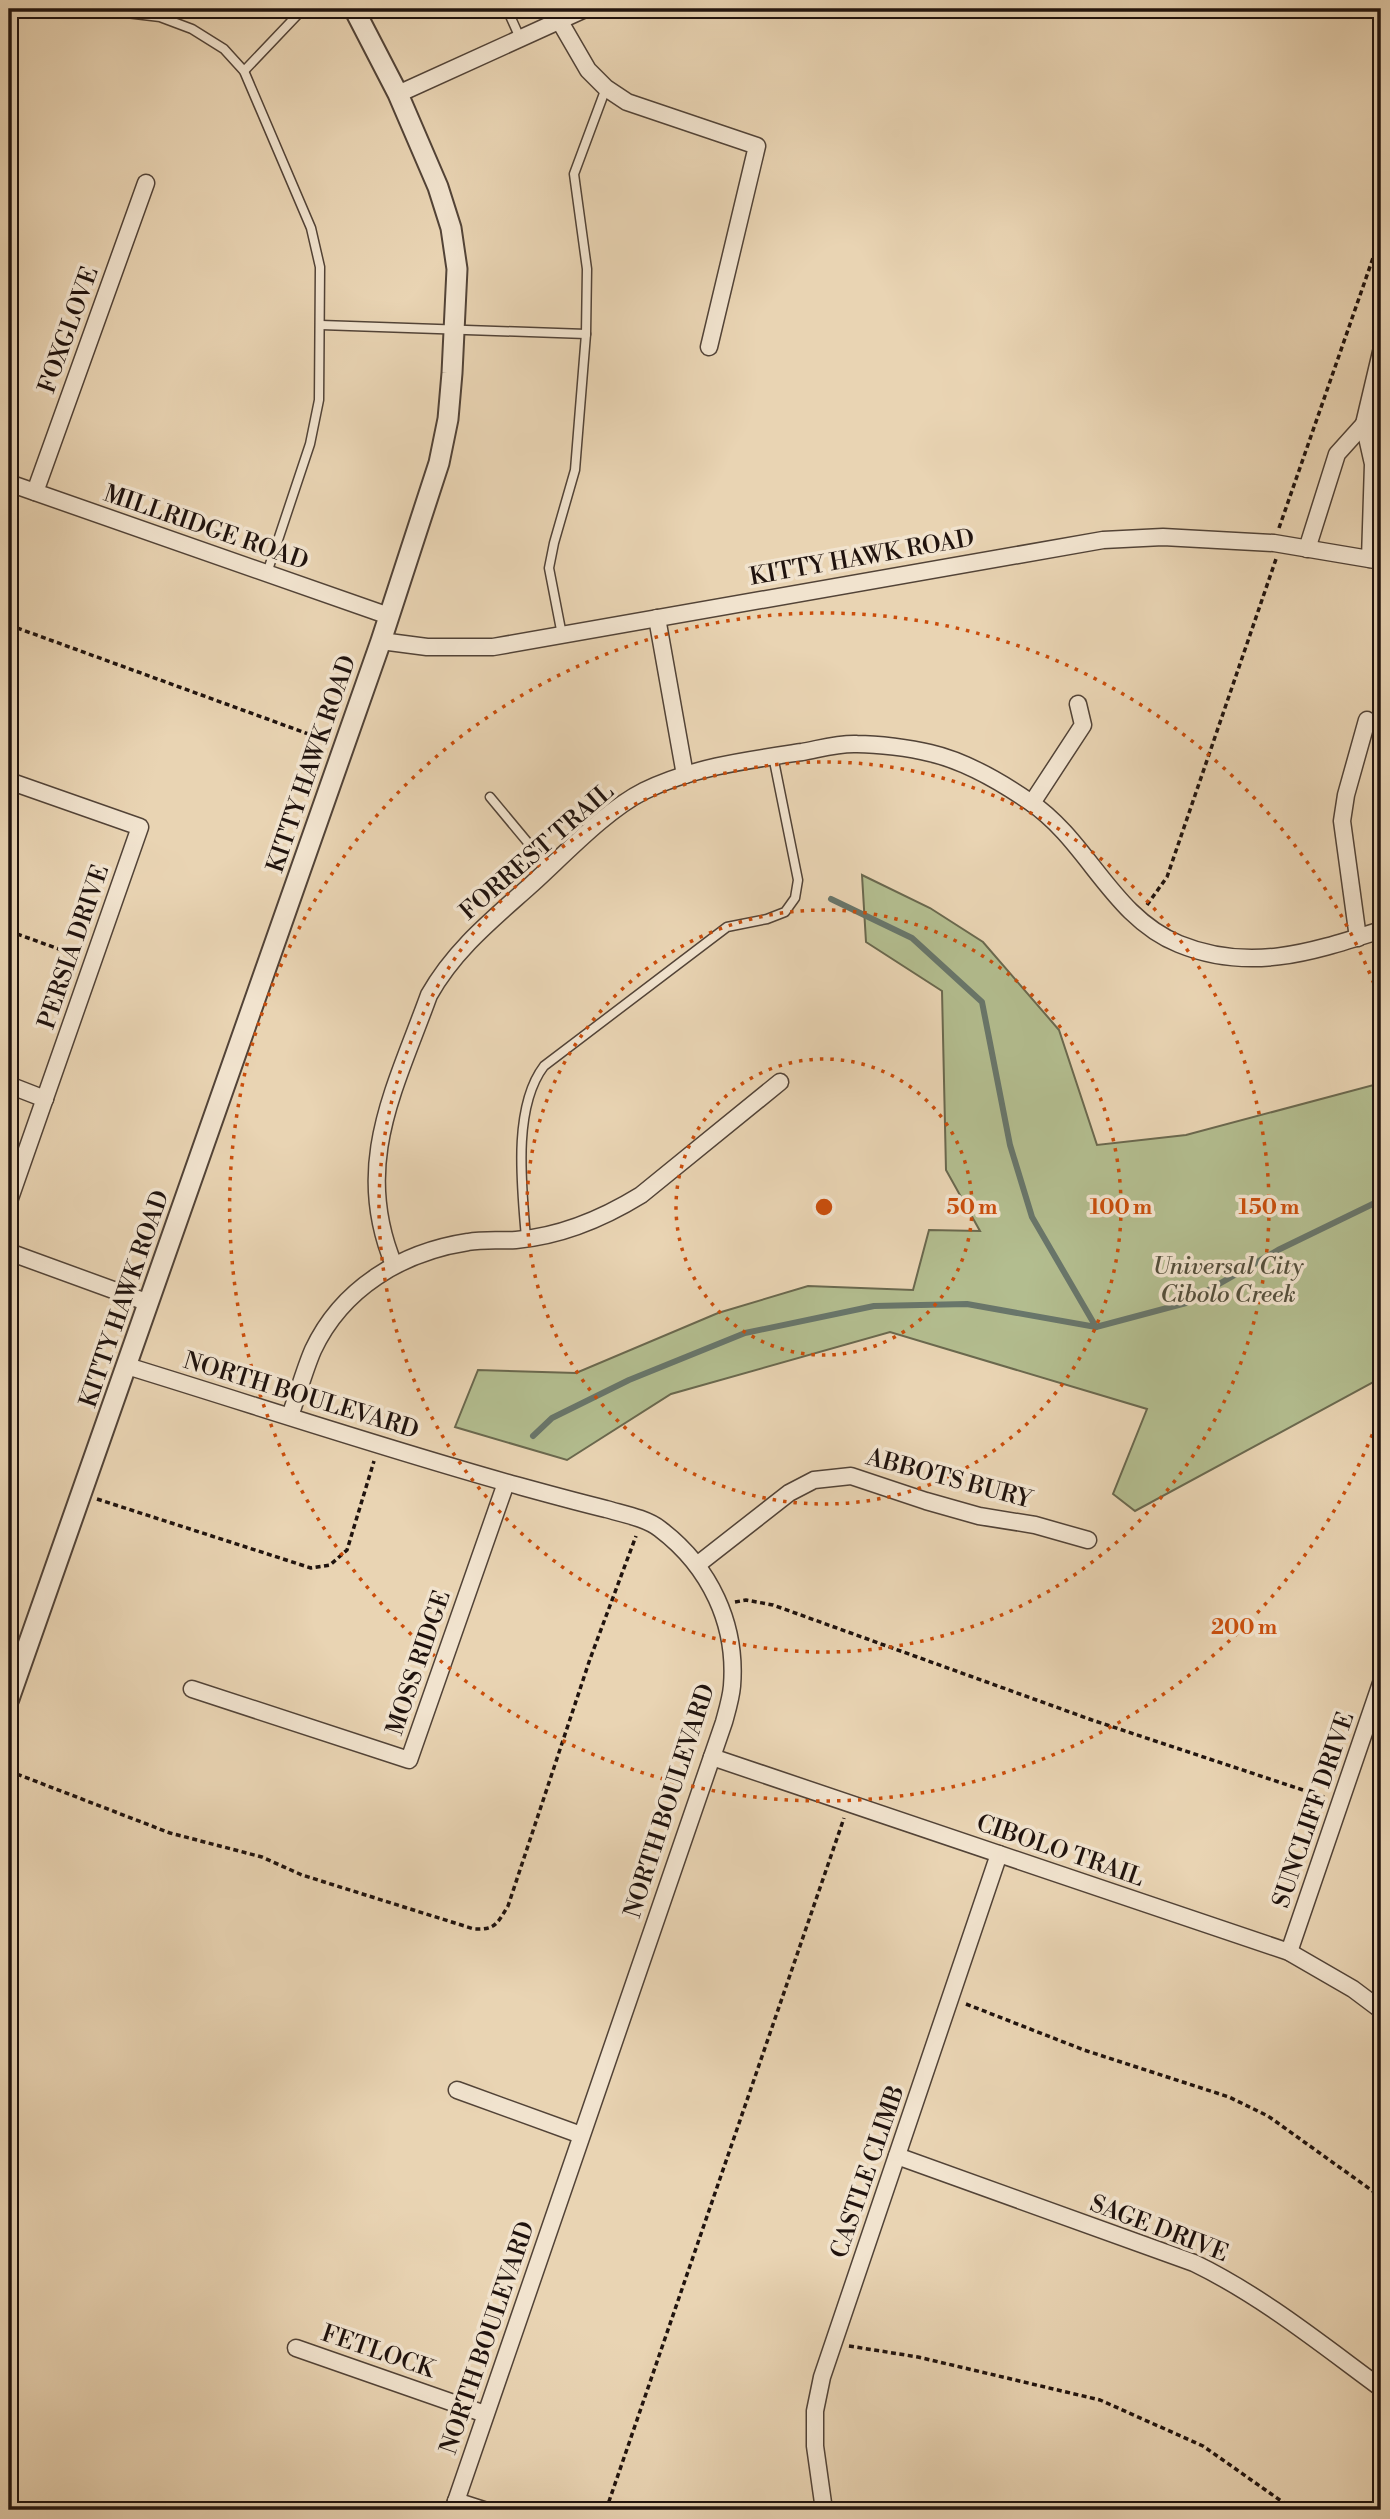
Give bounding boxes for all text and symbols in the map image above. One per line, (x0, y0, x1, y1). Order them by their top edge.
street label: FOXGLOVE (32, 263, 106, 397)
street label: MILLRIDGE ROAD (100, 479, 312, 577)
street label: KITTY HAWK ROAD (747, 523, 977, 593)
street label: KITTY HAWK ROAD (261, 651, 363, 877)
street label: FORREST TRAIL (454, 777, 620, 927)
street label: PERSIA DRIVE (32, 861, 116, 1033)
street label: KITTY HAWK ROAD (74, 1186, 176, 1412)
centre of rings (812, 1195, 836, 1219)
text: 50 m (947, 1195, 997, 1221)
text: 100 m (1090, 1195, 1152, 1221)
text: 150 m (1239, 1195, 1299, 1221)
park label: Universal City Cibolo Creek (1152, 1252, 1304, 1310)
street label: NORTH BOULEVARD (180, 1346, 422, 1446)
street label: ABBOTS BURY (862, 1442, 1036, 1516)
street label: MOSS RIDGE (380, 1587, 458, 1739)
text: 200 m (1211, 1615, 1277, 1641)
street label: NORTH BOULEVARD (618, 1680, 722, 1922)
street label: SUNCLIFF DRIVE (1266, 1708, 1362, 1912)
street label: CIBOLO TRAIL (972, 1808, 1148, 1894)
street label: CASTLE CLIMB (824, 2082, 912, 2262)
street label: SAGE DRIVE (1086, 2189, 1232, 2269)
street label: NORTH BOULEVARD (434, 2218, 542, 2458)
street label: FETLOCK (317, 2319, 440, 2386)

